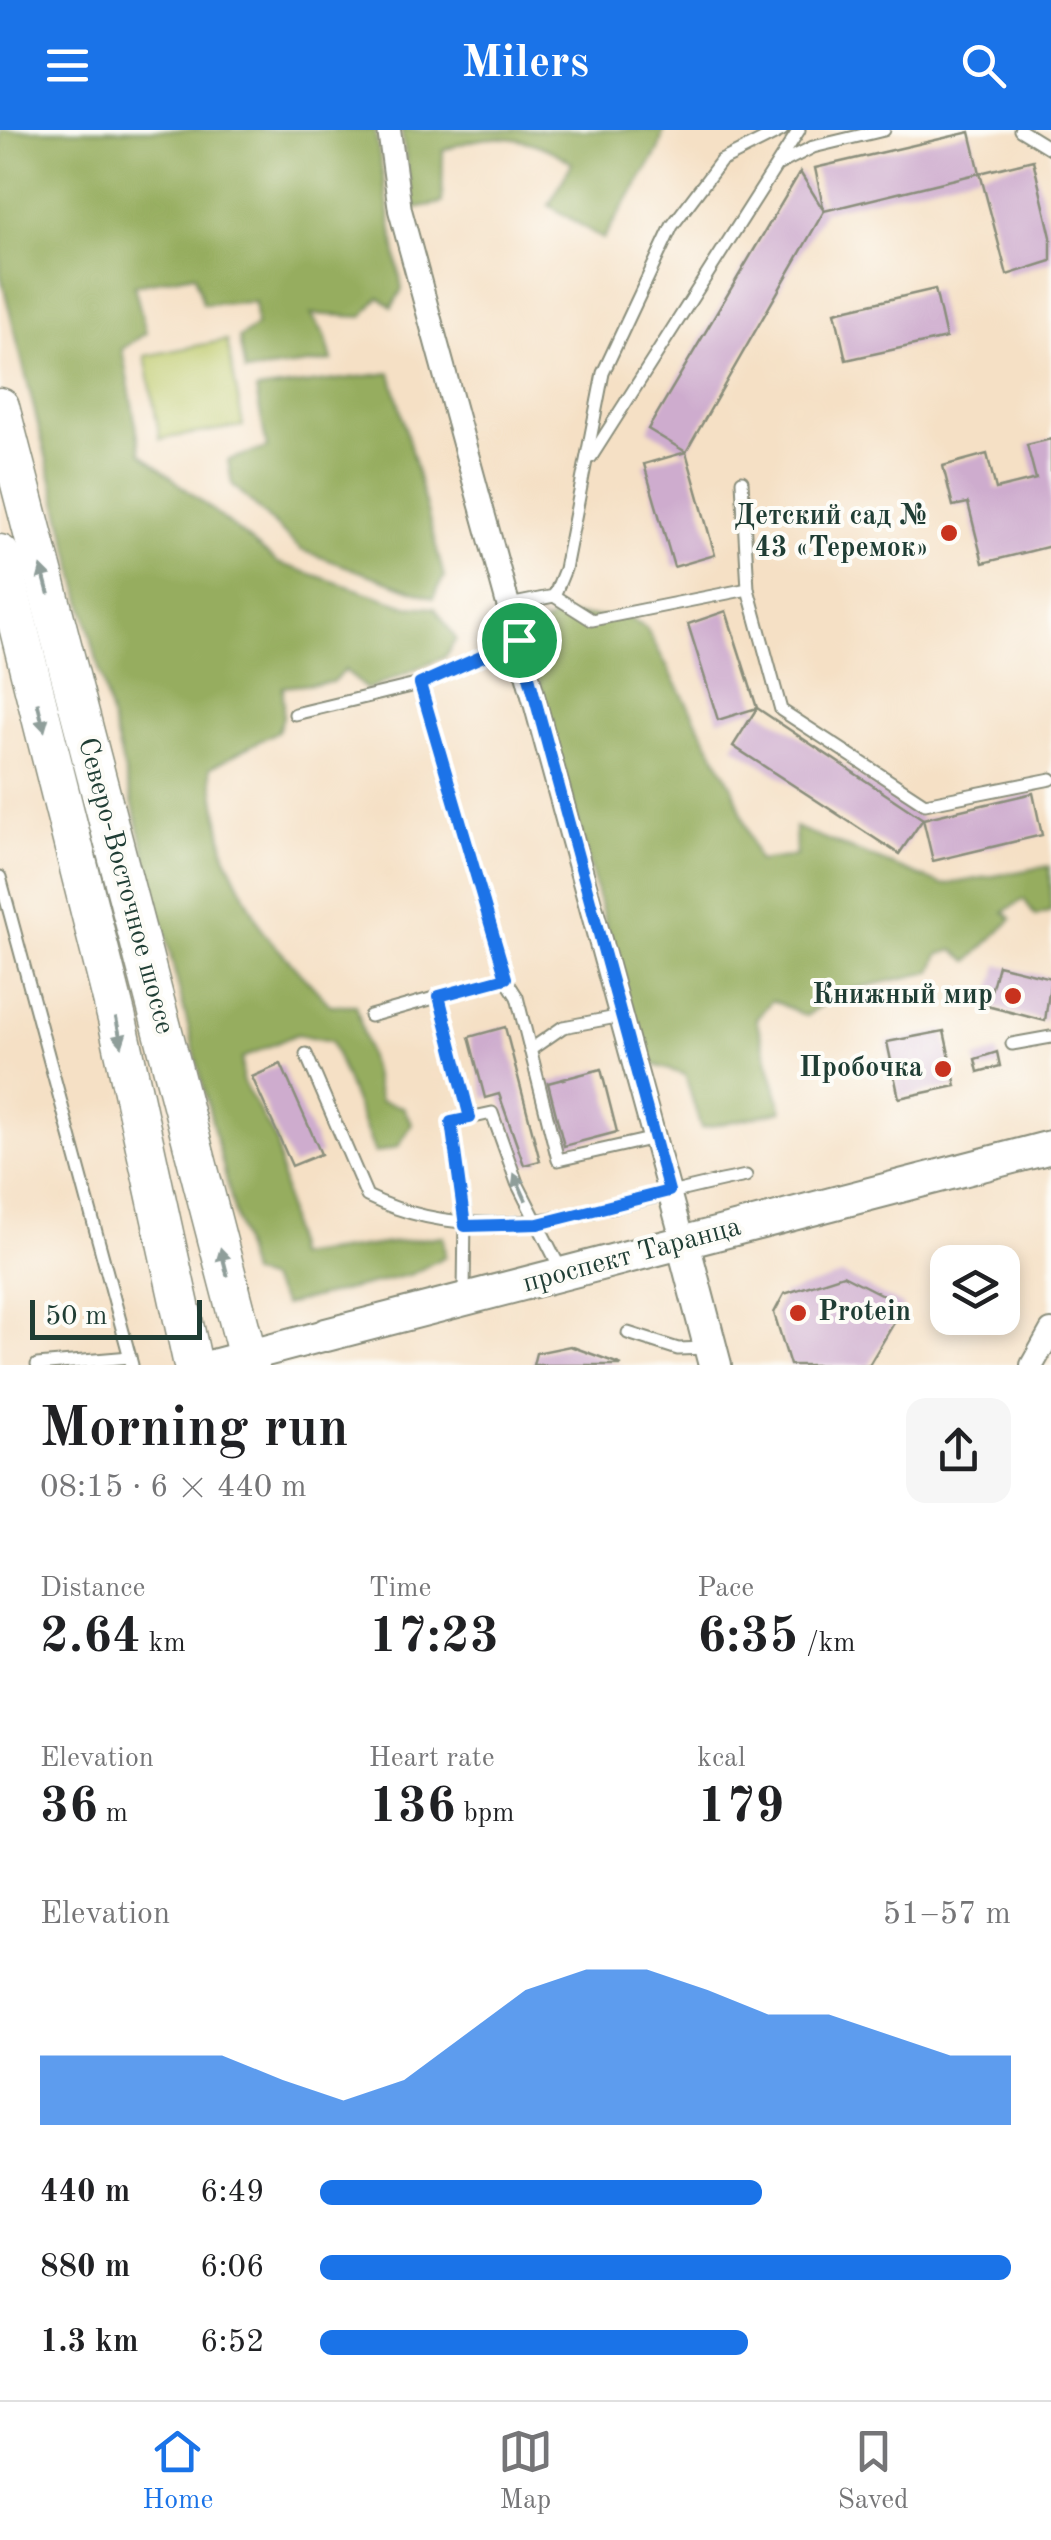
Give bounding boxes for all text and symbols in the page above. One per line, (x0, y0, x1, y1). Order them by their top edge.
icon: menu (40, 38, 95, 93)
icon: search (956, 38, 1011, 93)
text: Milers (462, 42, 589, 87)
place label: Детский сад № 43 «Теремок» (734, 502, 929, 563)
marker: Детский сад № 43 «Теремок» (938, 522, 960, 544)
one-way arrow (37, 564, 53, 595)
pin (477, 598, 562, 683)
icon: arrive (492, 613, 547, 668)
one-way arrow (34, 702, 49, 733)
street label: Северо-Восточное шоссе (72, 735, 178, 1037)
place label: Книжный мир (812, 981, 993, 1010)
marker: Книжный мир (1002, 985, 1024, 1007)
one-way arrow (112, 1017, 128, 1048)
place label: Пробочка (799, 1055, 923, 1083)
marker: Пробочка (932, 1058, 954, 1080)
one-way arrow (512, 1172, 528, 1202)
street label: проспект Таранца (520, 1213, 744, 1299)
map controls (930, 1245, 1020, 1335)
button: layers (930, 1245, 1020, 1335)
one-way arrow (215, 1246, 231, 1277)
scale bar (30, 1295, 202, 1340)
place label: Protein (818, 1299, 911, 1327)
marker: Protein (787, 1302, 809, 1324)
text: 50 m (45, 1303, 108, 1331)
button: share (906, 1398, 1011, 1503)
text: Morning run (40, 1403, 349, 1458)
text: 08:15 · 6 × 440 m (40, 1472, 307, 1504)
text: Distance (40, 1575, 145, 1603)
text: Time (369, 1575, 431, 1603)
text: Pace (697, 1575, 754, 1603)
text: 2.64 (40, 1613, 141, 1663)
text: 17:23 (369, 1613, 499, 1663)
text: 6:35 (697, 1613, 798, 1663)
text: km (141, 1630, 186, 1658)
text: /km (798, 1630, 856, 1658)
text: Elevation (40, 1745, 154, 1773)
text: Heart rate (369, 1745, 495, 1773)
text: kcal (697, 1745, 746, 1773)
text: 36 (40, 1783, 98, 1833)
text: 136 (369, 1783, 456, 1833)
text: 179 (697, 1783, 784, 1833)
text: m (98, 1800, 128, 1828)
text: bpm (456, 1800, 515, 1828)
text: Elevation (40, 1899, 170, 1931)
text: 51–57 m (883, 1899, 1011, 1931)
text: 440 m (40, 2177, 130, 2209)
text: 6:49 (200, 2177, 265, 2209)
text: 880 m (40, 2252, 130, 2284)
text: 6:06 (200, 2252, 265, 2284)
text: 1.3 km (40, 2327, 139, 2359)
text: 6:52 (200, 2327, 265, 2359)
tab: Home (142, 2424, 213, 2519)
tab: Map (498, 2424, 553, 2519)
tab: Saved (837, 2424, 909, 2519)

